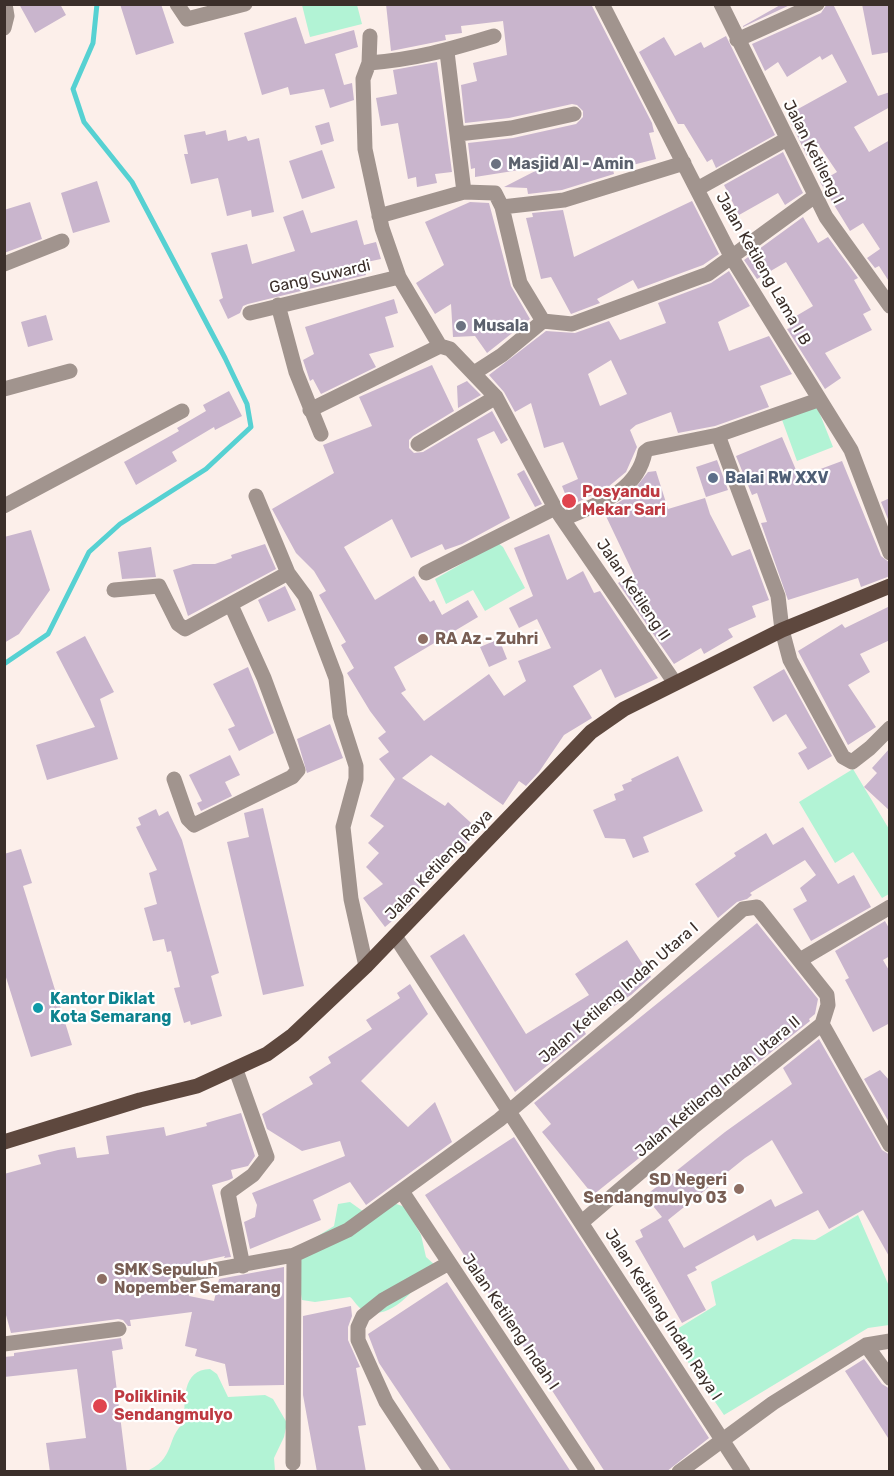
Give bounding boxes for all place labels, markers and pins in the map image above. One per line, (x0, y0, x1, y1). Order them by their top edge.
place label: Masjid Al - Amin (508, 154, 634, 174)
marker: Masjid Al - Amin (489, 157, 503, 171)
place label: Musala (473, 316, 529, 336)
marker: Musala (454, 319, 468, 333)
place label: Balai RW XXV (725, 468, 828, 488)
marker: Balai RW XXV (706, 471, 720, 485)
place label: Posyandu Mekar Sari (582, 482, 666, 520)
marker: Posyandu Mekar Sari (560, 492, 578, 510)
place label: RA Az - Zuhri (435, 629, 538, 649)
marker: RA Az - Zuhri (416, 632, 430, 646)
place label: Kantor Diklat Kota Semarang (50, 989, 171, 1027)
marker: Kantor Diklat Kota Semarang (31, 1001, 45, 1015)
place label: SD Negeri Sendangmulyo 03 (583, 1170, 727, 1208)
marker: SD Negeri Sendangmulyo 03 (732, 1182, 746, 1196)
place label: SMK Sepuluh Nopember Semarang (114, 1260, 281, 1298)
marker: SMK Sepuluh Nopember Semarang (95, 1272, 109, 1286)
place label: Poliklinik Sendangmulyo (114, 1387, 233, 1425)
marker: Poliklinik Sendangmulyo (91, 1397, 109, 1415)

